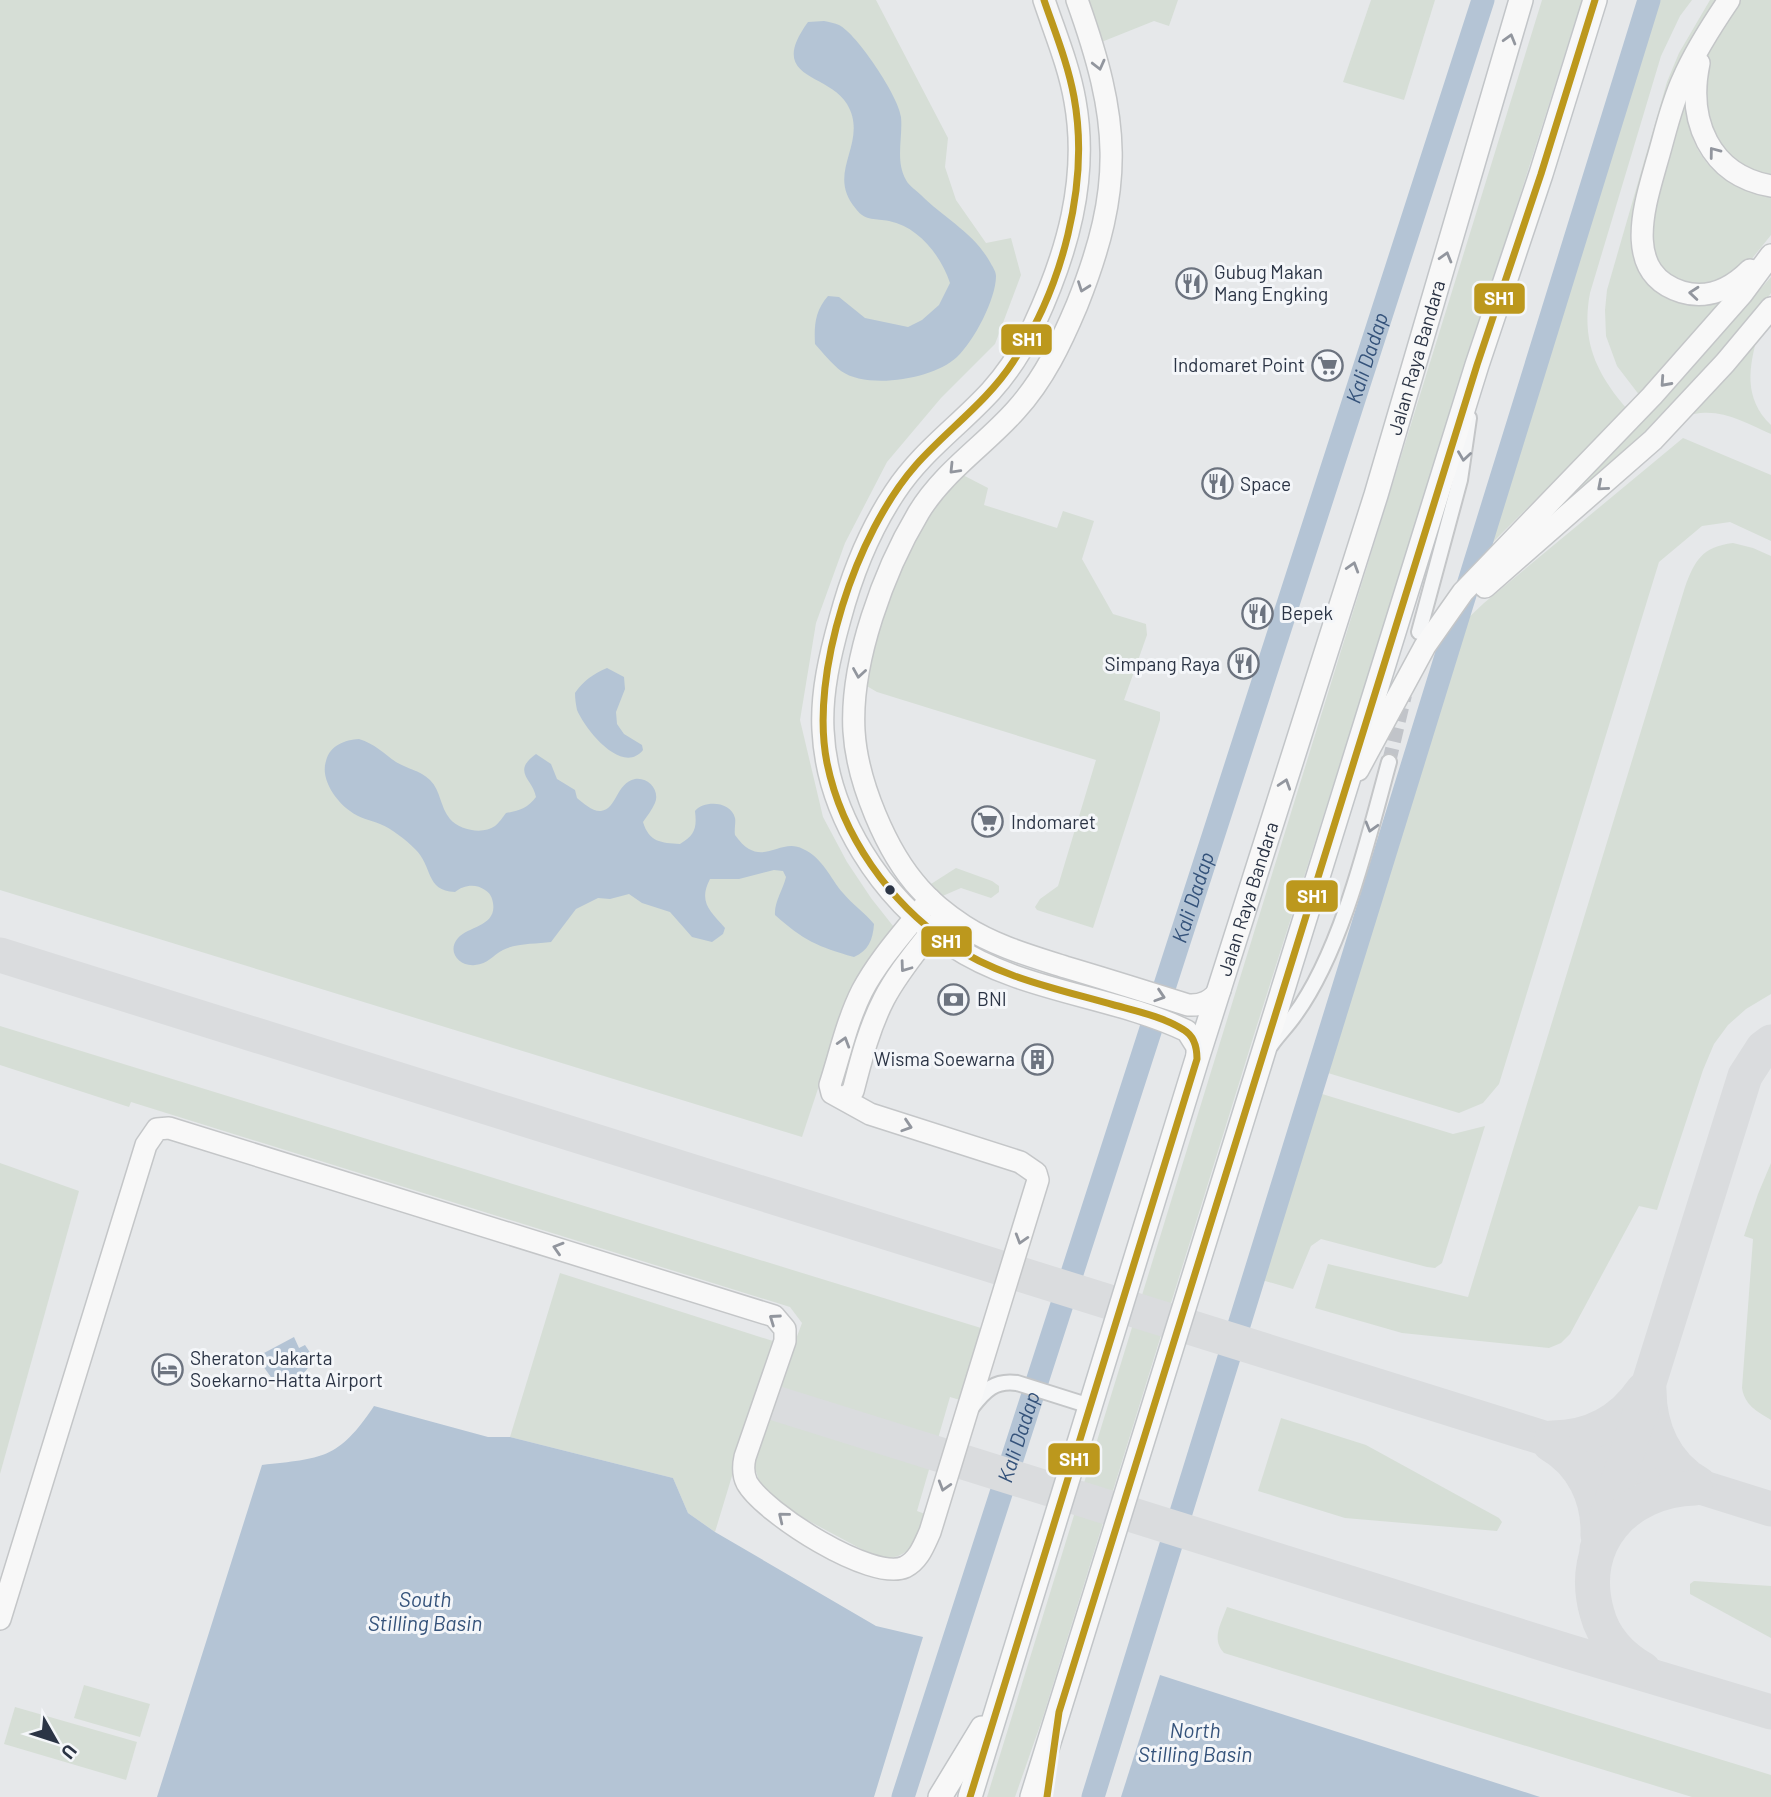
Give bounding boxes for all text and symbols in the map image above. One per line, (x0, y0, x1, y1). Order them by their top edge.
one-way arrow (1502, 33, 1517, 45)
one-way arrow (1091, 59, 1105, 71)
one-way arrow (1710, 147, 1723, 160)
one-way arrow (1438, 251, 1453, 263)
place label: Gubug Makan Mang Engking (1214, 260, 1328, 305)
restaurant icon: Gubug Makan Mang Engking (1174, 266, 1208, 300)
street label: Jalan Raya Bandara (1382, 277, 1449, 438)
one-way arrow (1078, 280, 1092, 292)
line badge: SH1 (1473, 282, 1526, 315)
text: SH1 (1484, 286, 1514, 309)
one-way arrow (1688, 286, 1699, 301)
water label: Kali Dadap (1340, 309, 1392, 406)
line badge: SH1 (1000, 323, 1053, 356)
text: SH1 (1012, 327, 1042, 350)
supermarket icon: Indomaret Point (1311, 348, 1345, 382)
place label: Indomaret Point (1173, 353, 1305, 376)
one-way arrow (1660, 374, 1673, 387)
one-way arrow (1457, 450, 1472, 462)
one-way arrow (949, 461, 962, 474)
restaurant icon: Space (1200, 467, 1234, 501)
place label: Space (1240, 472, 1291, 495)
one-way arrow (1598, 478, 1611, 490)
one-way arrow (1345, 561, 1360, 573)
restaurant icon: Bepek (1241, 596, 1275, 630)
place label: Bepek (1281, 601, 1333, 624)
restaurant icon: Simpang Raya (1226, 647, 1260, 681)
place label: Simpang Raya (1104, 652, 1220, 675)
one-way arrow (852, 667, 867, 679)
one-way arrow (1277, 778, 1292, 790)
supermarket icon: Indomaret (971, 805, 1005, 839)
place label: Indomaret (1011, 810, 1096, 833)
street label: Jalan Raya Bandara (1212, 819, 1283, 979)
one-way arrow (1365, 821, 1380, 833)
water label: Kali Dadap (1165, 849, 1218, 946)
line badge: SH1 (1285, 879, 1339, 913)
unlabelled marker (883, 883, 897, 897)
text: SH1 (1297, 884, 1327, 907)
line badge: SH1 (920, 925, 973, 958)
text: SH1 (931, 929, 961, 952)
one-way arrow (901, 959, 913, 972)
bank icon: BNI (937, 982, 971, 1016)
place label: BNI (977, 987, 1007, 1010)
one-way arrow (1154, 988, 1166, 1003)
one-way arrow (835, 1036, 850, 1048)
building icon: Wisma Soewarna (1021, 1042, 1055, 1076)
place label: Wisma Soewarna (874, 1047, 1015, 1070)
one-way arrow (900, 1117, 912, 1132)
one-way arrow (1014, 1232, 1029, 1244)
one-way arrow (553, 1241, 565, 1256)
one-way arrow (768, 1314, 781, 1327)
place label: Sheraton Jakarta Soekarno-Hatta Airport (190, 1346, 383, 1391)
hotel icon: Sheraton Jakarta Soekarno-Hatta Airport (150, 1352, 184, 1386)
water label: Kali Dadap (991, 1388, 1044, 1485)
line badge: SH1 (1047, 1442, 1101, 1476)
text: SH1 (1059, 1447, 1089, 1470)
one-way arrow (937, 1480, 952, 1492)
one-way arrow (779, 1513, 792, 1525)
water label: South Stilling Basin (368, 1586, 482, 1635)
north arrow (21, 1706, 91, 1776)
water label: North Stilling Basin (1138, 1717, 1252, 1766)
text: U (57, 1740, 82, 1764)

